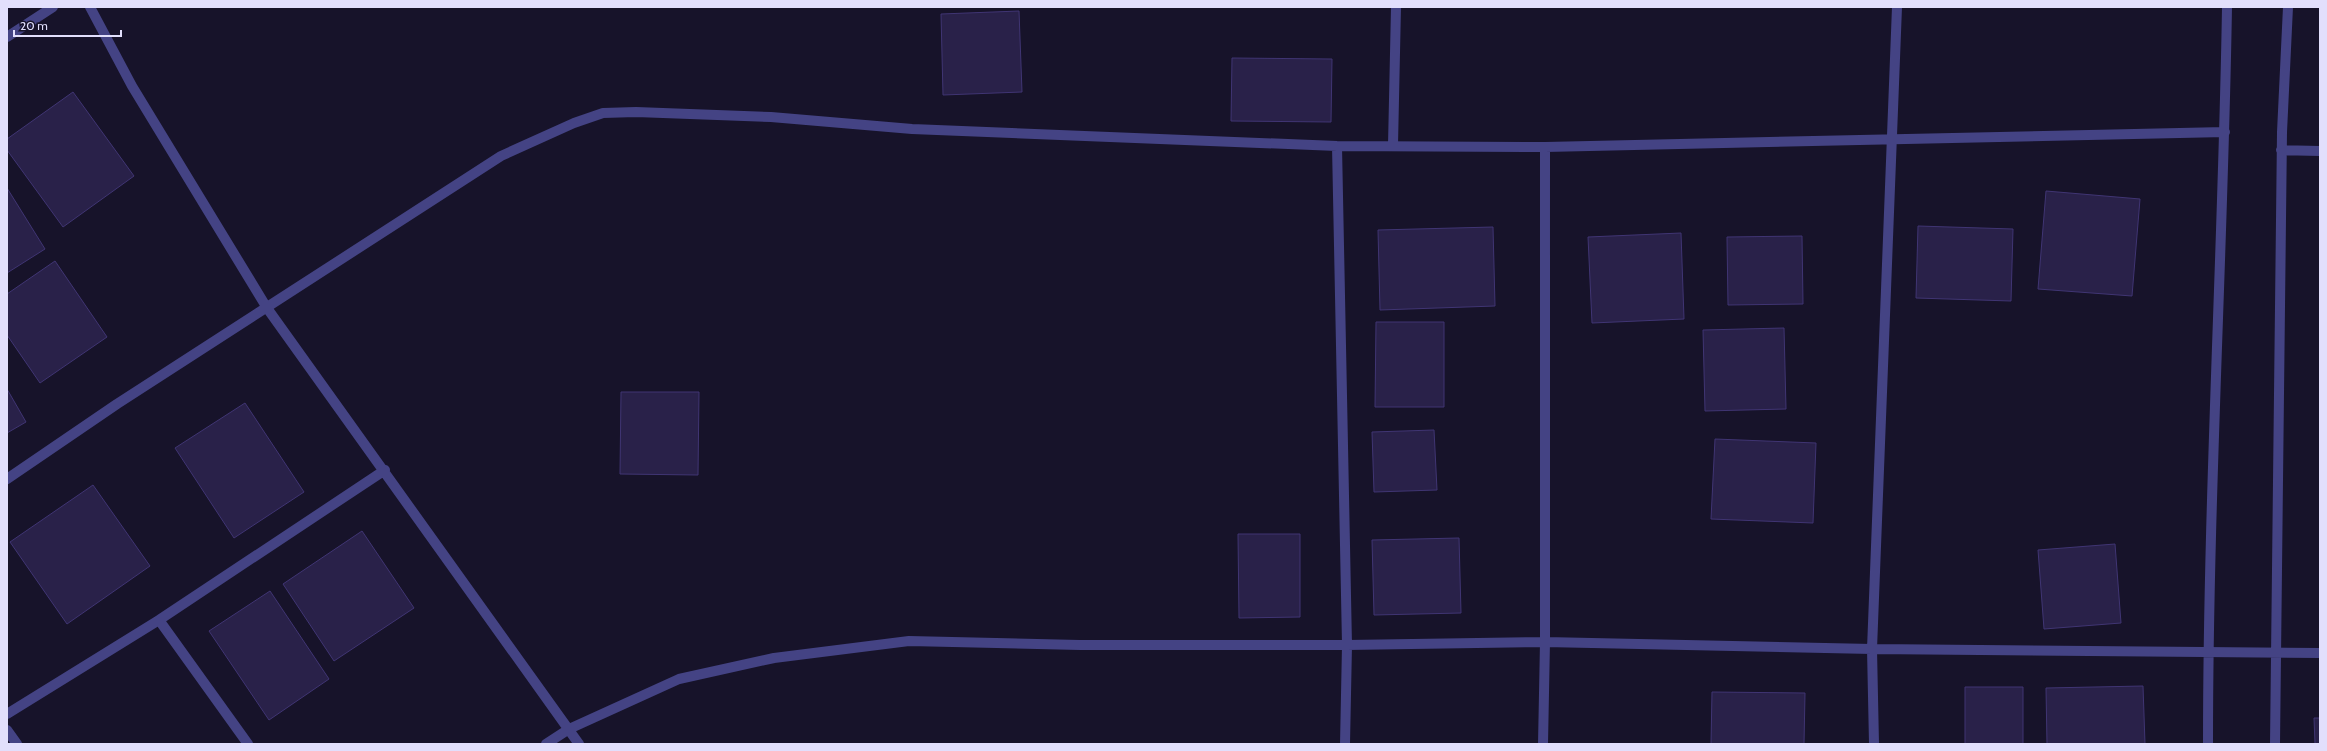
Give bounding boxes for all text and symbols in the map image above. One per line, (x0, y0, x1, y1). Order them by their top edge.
scale bar (14, 12, 121, 38)
text: 20 m (20, 18, 48, 33)

